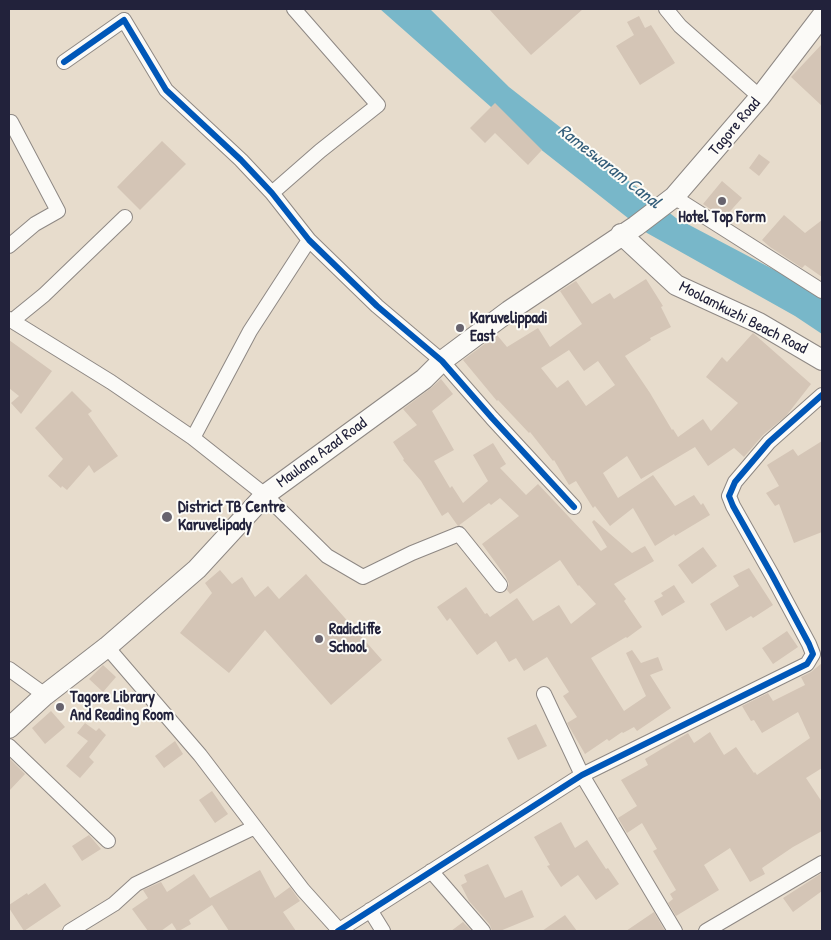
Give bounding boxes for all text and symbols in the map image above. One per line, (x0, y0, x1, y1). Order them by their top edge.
street label: Tagore Road (705, 94, 765, 160)
water label: Rameswaram Canal (553, 120, 665, 214)
marker: Hotel Top Form (716, 195, 728, 207)
place label: Hotel Top Form (678, 208, 766, 228)
street label: Moolamkuzhi Beach Road (676, 277, 810, 359)
place label: Karuvelippadi East (470, 309, 548, 347)
marker: Karuvelippadi East (454, 322, 466, 334)
street label: Maulana Azad Road (273, 414, 371, 492)
place label: District TB Centre Karuvelipady (178, 498, 286, 536)
marker: District TB Centre Karuvelipady (160, 510, 174, 524)
place label: Radicliffe School (329, 620, 381, 658)
marker: Radicliffe School (313, 633, 325, 645)
place label: Tagore Library And Reading Room (70, 688, 174, 726)
marker: Tagore Library And Reading Room (54, 701, 66, 713)

